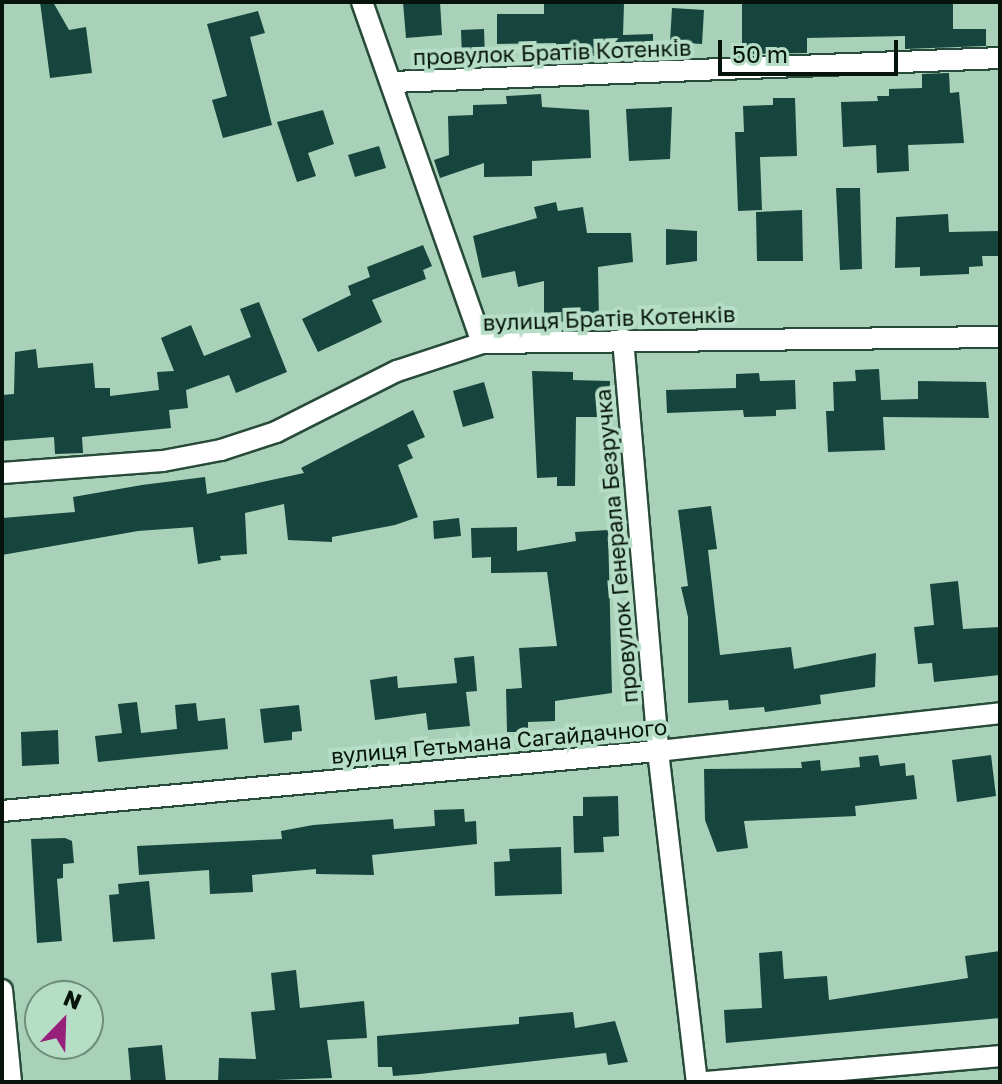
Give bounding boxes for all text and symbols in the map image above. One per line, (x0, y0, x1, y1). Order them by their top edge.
scale bar (722, 24, 902, 74)
street label: провулок Братів Котенків (412, 34, 692, 70)
text: 50 m (732, 39, 788, 68)
street label: вулиця Братів Котенків (482, 300, 736, 336)
street label: провулок Генерала Безручка (589, 388, 643, 704)
street label: вулиця Гетьмана Сагайдачного (330, 713, 668, 769)
north arrow (24, 980, 104, 1060)
text: N (60, 984, 86, 1015)

